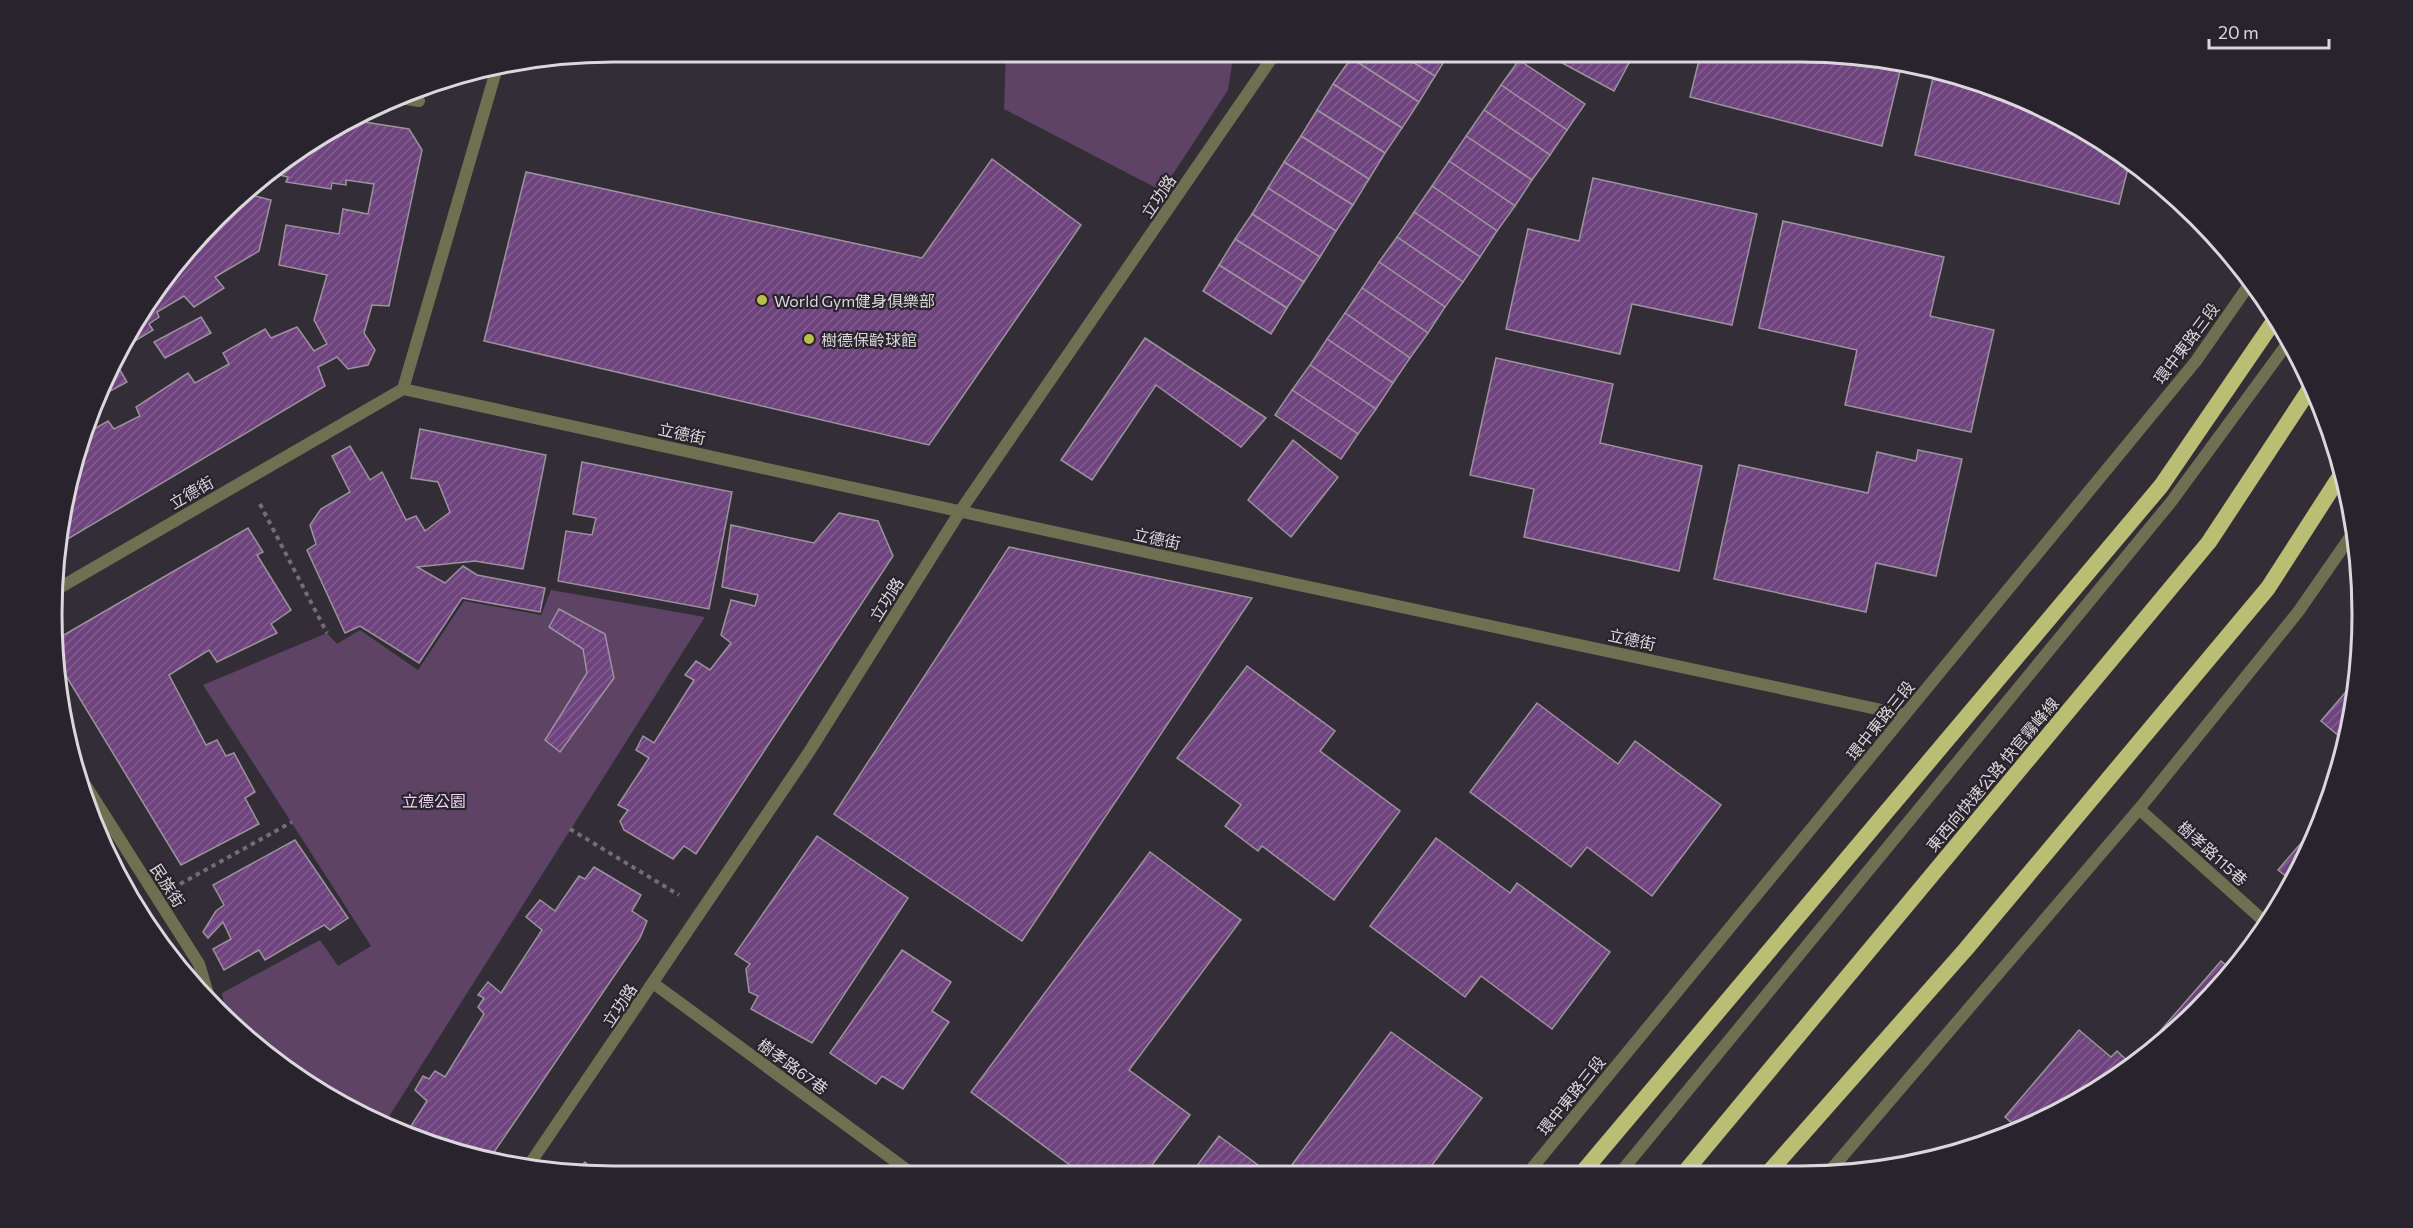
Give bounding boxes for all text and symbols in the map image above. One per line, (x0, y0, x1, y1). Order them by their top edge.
scale bar (2209, 12, 2329, 50)
text: 20 m (2218, 21, 2259, 43)
street label: 立功路 (1137, 171, 1179, 221)
place label: World Gym健身俱樂部 (774, 291, 935, 310)
marker: World Gym健身俱樂部 (755, 293, 769, 307)
street label: 環中東路三段 (2150, 299, 2222, 387)
place label: 樹德保齡球館 (821, 330, 917, 349)
marker: 樹德保齡球館 (802, 332, 816, 346)
street label: 立德街 (657, 419, 707, 447)
street label: 立德街 (165, 472, 217, 512)
street label: 立德街 (1132, 524, 1182, 552)
street label: 立功路 (865, 574, 907, 624)
street label: 立德街 (1607, 625, 1657, 653)
street label: 環中東路三段 (1842, 677, 1918, 763)
street label: 東西向快速公路 快官霧峰線 (1922, 693, 2062, 855)
park label: 立德公園 (402, 791, 466, 810)
street label: 樹孝路115巷 (2174, 817, 2252, 889)
street label: 民族街 (147, 860, 189, 910)
street label: 立功路 (598, 980, 640, 1030)
street label: 樹孝路67巷 (754, 1034, 832, 1098)
street label: 環中東路三段 (1533, 1052, 1609, 1138)

